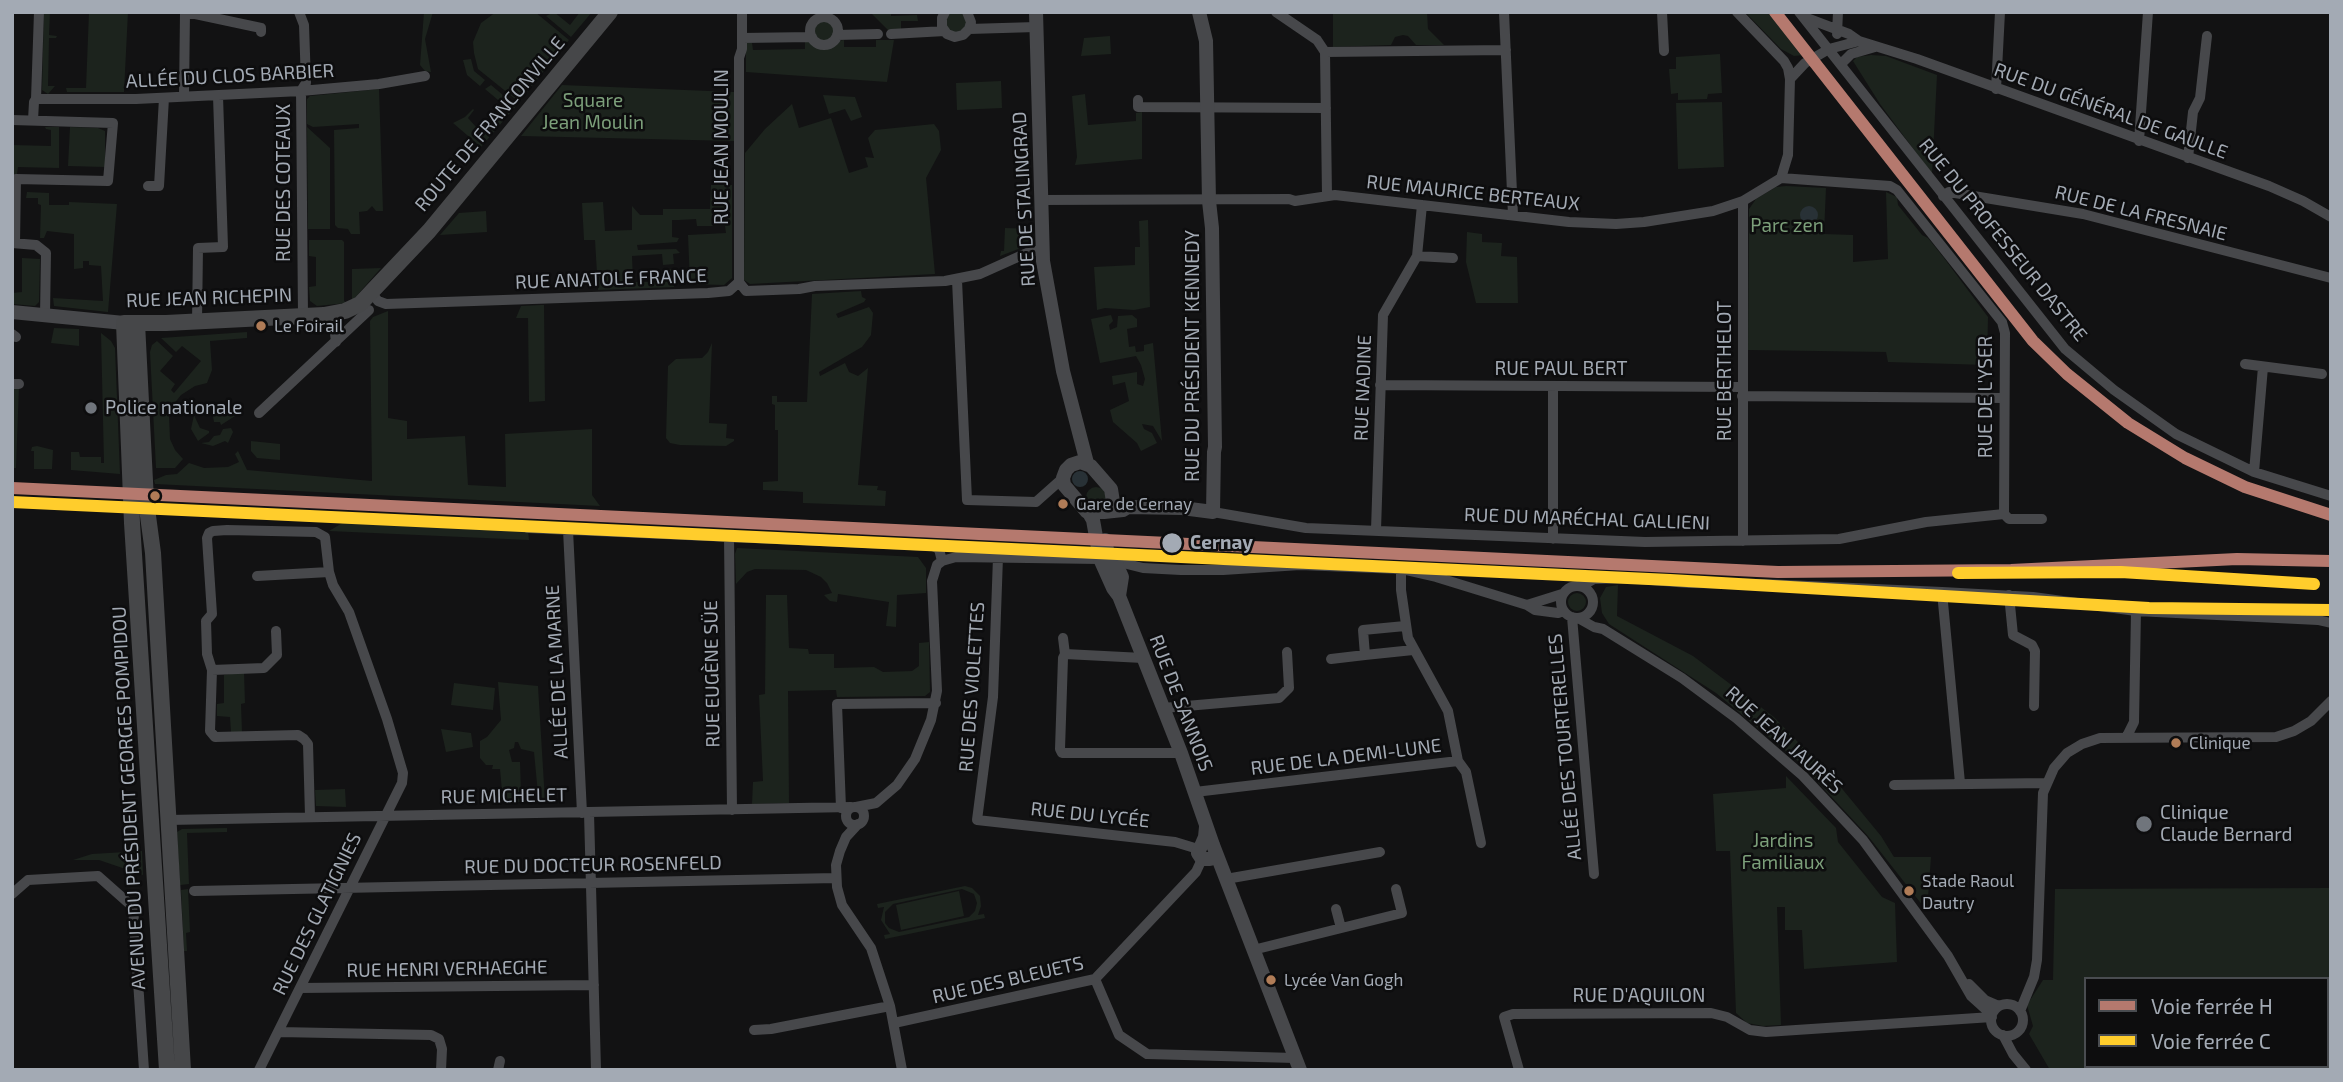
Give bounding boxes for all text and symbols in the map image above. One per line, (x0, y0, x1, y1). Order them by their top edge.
street label: ROUTE DE FRANCONVILLE (410, 32, 570, 216)
street label: RUE DU GÉNÉRAL DE GAULLE (1991, 58, 2231, 164)
street label: ALLÉE DU CLOS BARBIER (125, 59, 335, 93)
street label: RUE JEAN MOULIN (711, 69, 733, 225)
park label: Square Jean Moulin (542, 90, 644, 134)
street label: RUE DES COTEAUX (273, 104, 295, 262)
street label: RUE DE STALINGRAD (1008, 111, 1040, 287)
street label: RUE DU PROFESSEUR DASTRE (1914, 134, 2092, 346)
street label: RUE MAURICE BERTEAUX (1365, 170, 1581, 216)
street label: RUE DE LA FRESNAIE (2053, 181, 2229, 245)
park label: Parc zen (1750, 215, 1824, 237)
street label: RUE DU PRÉSIDENT KENNEDY (1182, 230, 1204, 482)
street label: RUE ANATOLE FRANCE (515, 264, 707, 294)
street label: RUE JEAN RICHEPIN (126, 284, 292, 312)
street label: RUE BERTHELOT (1714, 301, 1736, 441)
place label: Le Foirail (274, 316, 344, 336)
marker: Le Foirail (254, 319, 268, 333)
street label: RUE NADINE (1350, 335, 1376, 441)
street label: RUE DE L'YSER (1975, 336, 1997, 458)
street label: RUE PAUL BERT (1494, 358, 1628, 380)
place label: Police nationale (105, 397, 242, 419)
marker: Police nationale (83, 400, 99, 416)
unlabelled marker (148, 489, 162, 503)
place label: Gare de Cernay (1076, 494, 1192, 514)
marker: Gare de Cernay (1056, 497, 1070, 511)
street label: RUE DU MARÉCHAL GALLIENI (1464, 503, 1710, 535)
marker: Cernay (1160, 531, 1184, 555)
place label: Cernay (1190, 532, 1253, 554)
street label: ALLÉE DE LA MARNE (541, 584, 573, 760)
street label: RUE EUGÈNE SÜE (699, 600, 725, 748)
street label: RUE DES VIOLETTES (955, 601, 989, 773)
street label: AVENUE DU PRÉSIDENT GEORGES POMPIDOU (108, 606, 150, 990)
street label: RUE DE SANNOIS (1144, 632, 1218, 774)
street label: ALLÉE DES TOURTERELLES (1544, 633, 1586, 861)
street label: RUE JEAN JAURÈS (1721, 681, 1847, 799)
place label: Clinique (2189, 733, 2251, 753)
street label: RUE DE LA DEMI-LUNE (1249, 734, 1443, 780)
marker: Clinique (2169, 736, 2183, 750)
street label: RUE MICHELET (441, 783, 567, 809)
street label: RUE DU LYCÉE (1029, 797, 1151, 833)
place label: Clinique Claude Bernard (2160, 802, 2292, 846)
marker: Clinique Claude Bernard (2134, 814, 2154, 834)
street label: RUE DES GLATIGNIES (268, 829, 366, 999)
park label: Jardins Familiaux (1741, 830, 1825, 874)
street label: RUE DU DOCTEUR ROSENFELD (464, 851, 722, 879)
place label: Stade Raoul Dautry (1922, 871, 2014, 911)
marker: Stade Raoul Dautry (1902, 884, 1916, 898)
street label: RUE DES BLEUETS (930, 952, 1086, 1008)
street label: RUE HENRI VERHAEGHE (346, 956, 548, 982)
place label: Lycée Van Gogh (1284, 970, 1403, 990)
marker: Lycée Van Gogh (1264, 973, 1278, 987)
legend (2084, 977, 2329, 1068)
street label: RUE D'AQUILON (1573, 985, 1705, 1007)
text: Voie ferrée H (2151, 993, 2273, 1018)
text: Voie ferrée C (2151, 1028, 2271, 1053)

